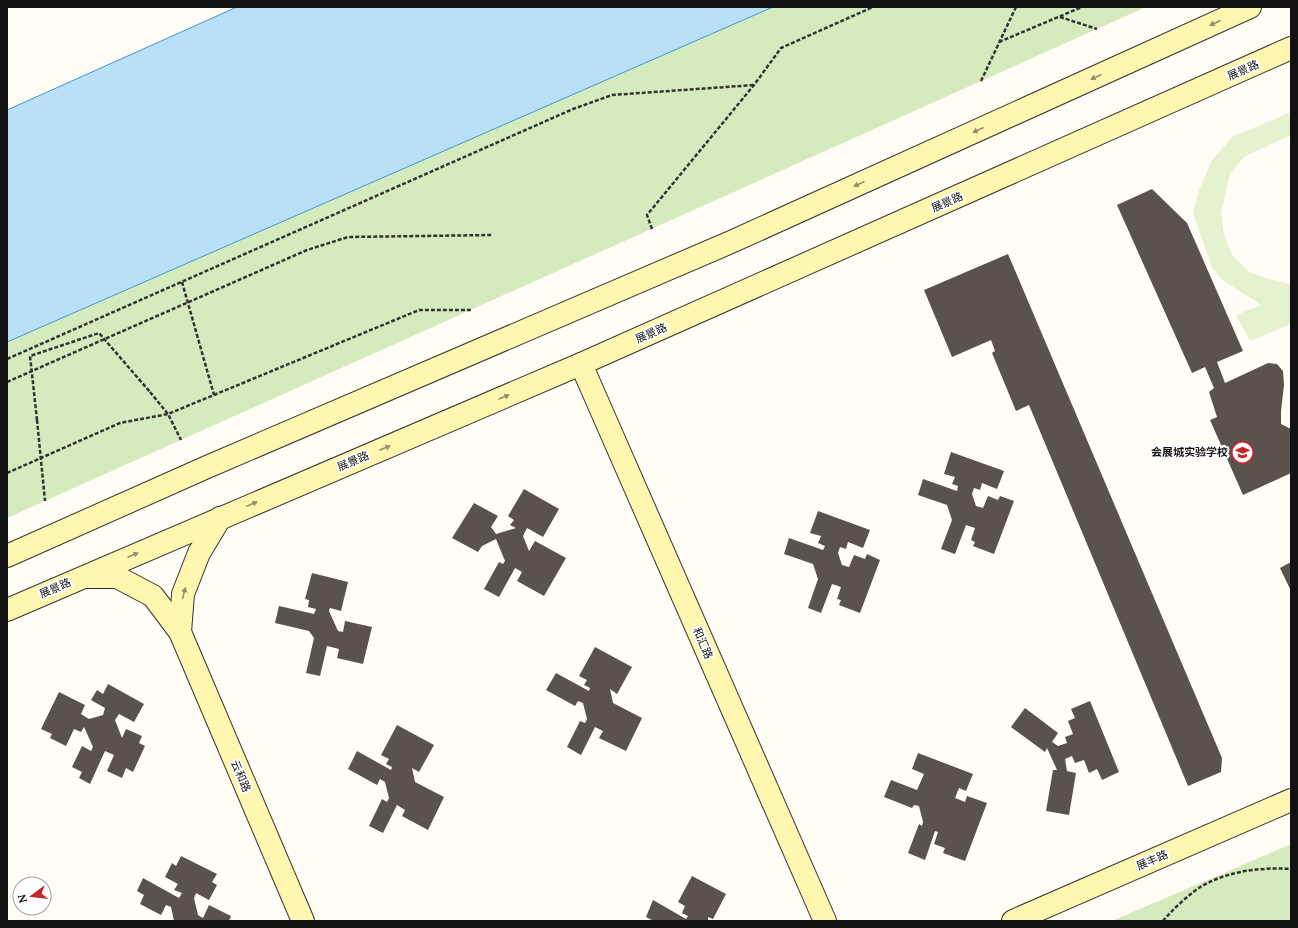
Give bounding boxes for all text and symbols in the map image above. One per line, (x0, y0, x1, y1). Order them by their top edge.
one-way arrow (1209, 20, 1220, 26)
street label: 展景路 (1225, 57, 1261, 83)
one-way arrow (1090, 74, 1102, 80)
one-way arrow (972, 127, 983, 133)
one-way arrow (854, 181, 865, 187)
street label: 展景路 (929, 189, 965, 215)
street label: 展景路 (633, 320, 669, 346)
one-way arrow (499, 394, 510, 400)
school or university icon: 会展城实验学校 (1230, 439, 1256, 465)
one-way arrow (379, 444, 391, 450)
place label: 会展城实验学校 (1151, 445, 1228, 459)
street label: 展景路 (335, 448, 371, 474)
one-way arrow (247, 501, 258, 507)
one-way arrow (127, 552, 138, 558)
street label: 展景路 (37, 575, 73, 601)
one-way arrow (182, 587, 188, 600)
street label: 和汇路 (690, 625, 716, 661)
street label: 云和路 (228, 758, 254, 794)
street label: 展丰路 (1134, 847, 1170, 873)
north arrow (12, 876, 52, 916)
text: N (14, 892, 30, 905)

